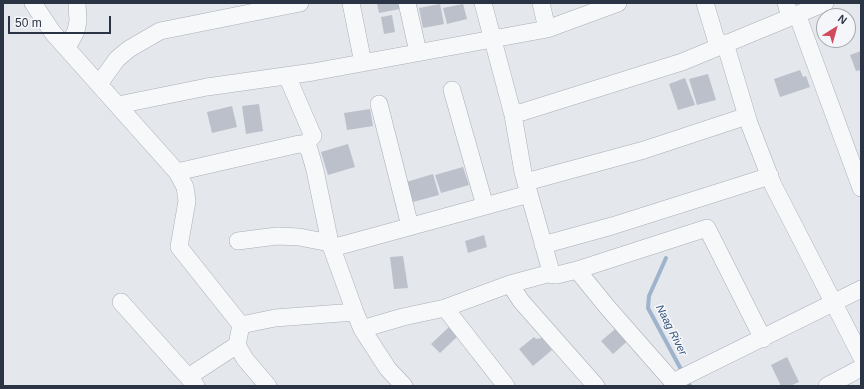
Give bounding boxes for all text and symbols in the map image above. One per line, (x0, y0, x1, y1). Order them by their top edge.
scale bar (10, 8, 113, 34)
north arrow (816, 8, 856, 48)
text: N (836, 12, 849, 26)
text: 50 m (15, 16, 42, 30)
water label: Naag River (653, 302, 689, 358)

